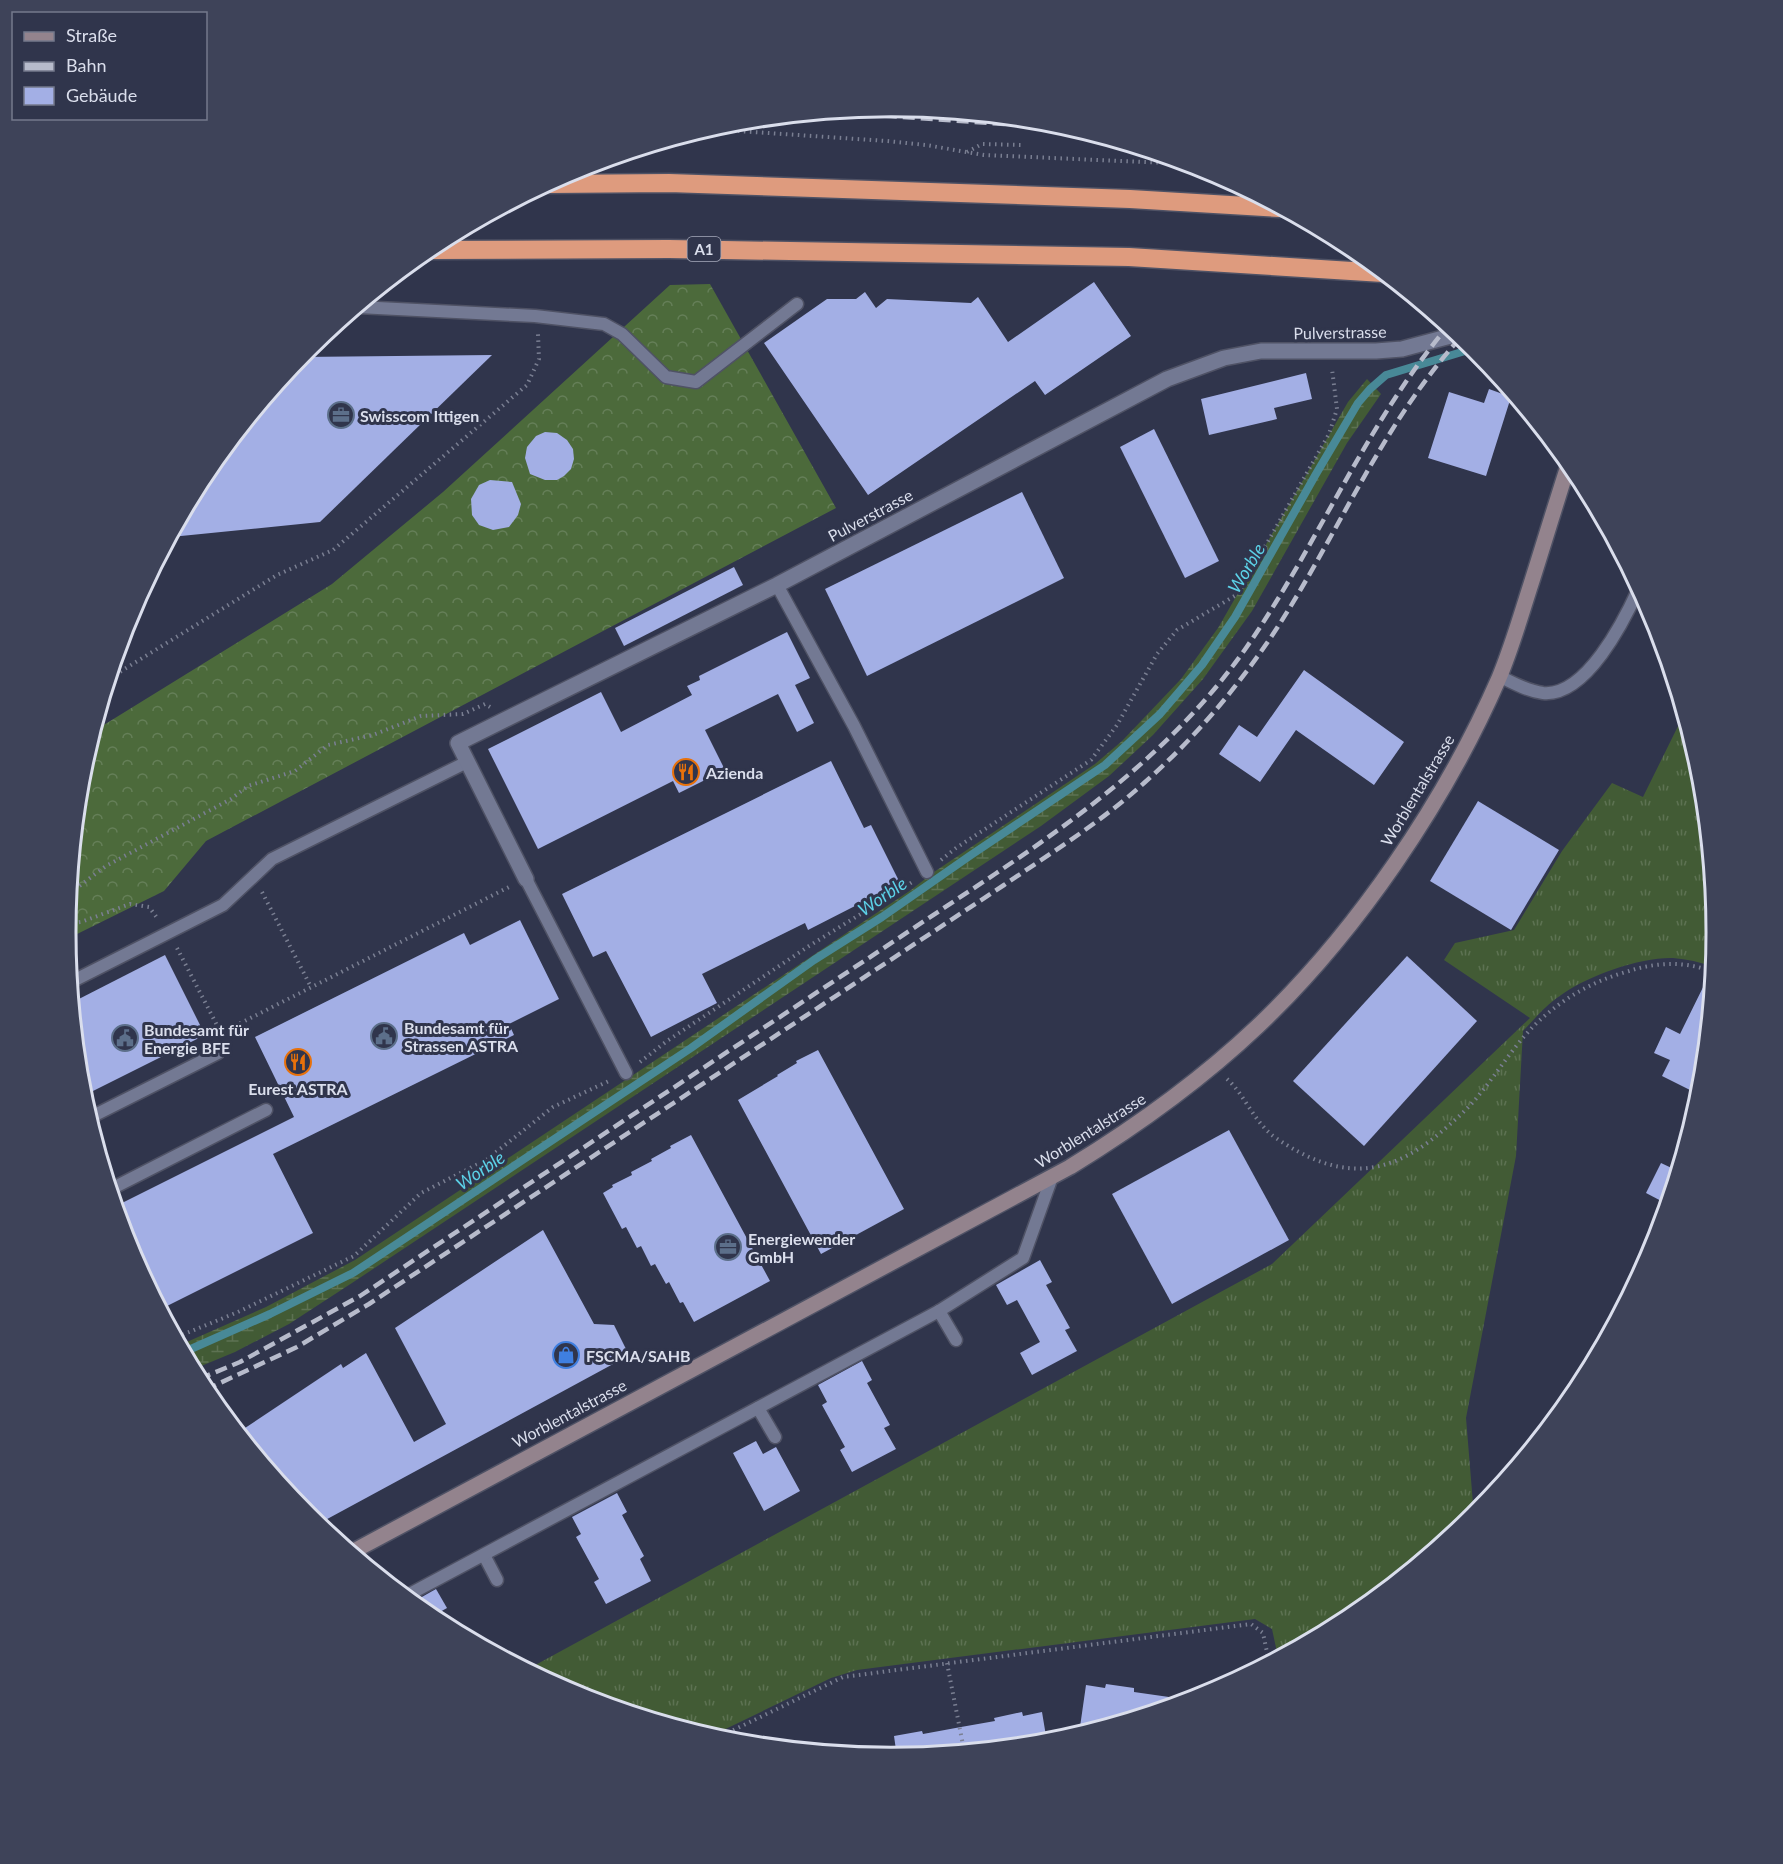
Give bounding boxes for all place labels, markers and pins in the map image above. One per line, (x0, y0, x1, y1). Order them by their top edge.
office icon: Swisscom Ittigen (326, 400, 356, 430)
place label: Swisscom Ittigen (360, 406, 479, 425)
restaurant icon: Azienda (671, 757, 701, 787)
place label: Azienda (705, 763, 763, 782)
place label: Bundesamt für Strassen ASTRA (404, 1018, 519, 1055)
place label: Bundesamt für Energie BFE (144, 1020, 249, 1057)
public building icon: Bundesamt für Strassen ASTRA (369, 1021, 399, 1051)
public building icon: Bundesamt für Energie BFE (110, 1023, 140, 1053)
restaurant icon: Eurest ASTRA (283, 1047, 313, 1077)
place label: Eurest ASTRA (248, 1079, 349, 1098)
place label: Energiewender GmbH (748, 1229, 855, 1266)
office icon: Energiewender GmbH (713, 1232, 743, 1262)
shop icon: FSCMA/SAHB (551, 1340, 581, 1370)
place label: FSCMA/SAHB (586, 1346, 691, 1365)

